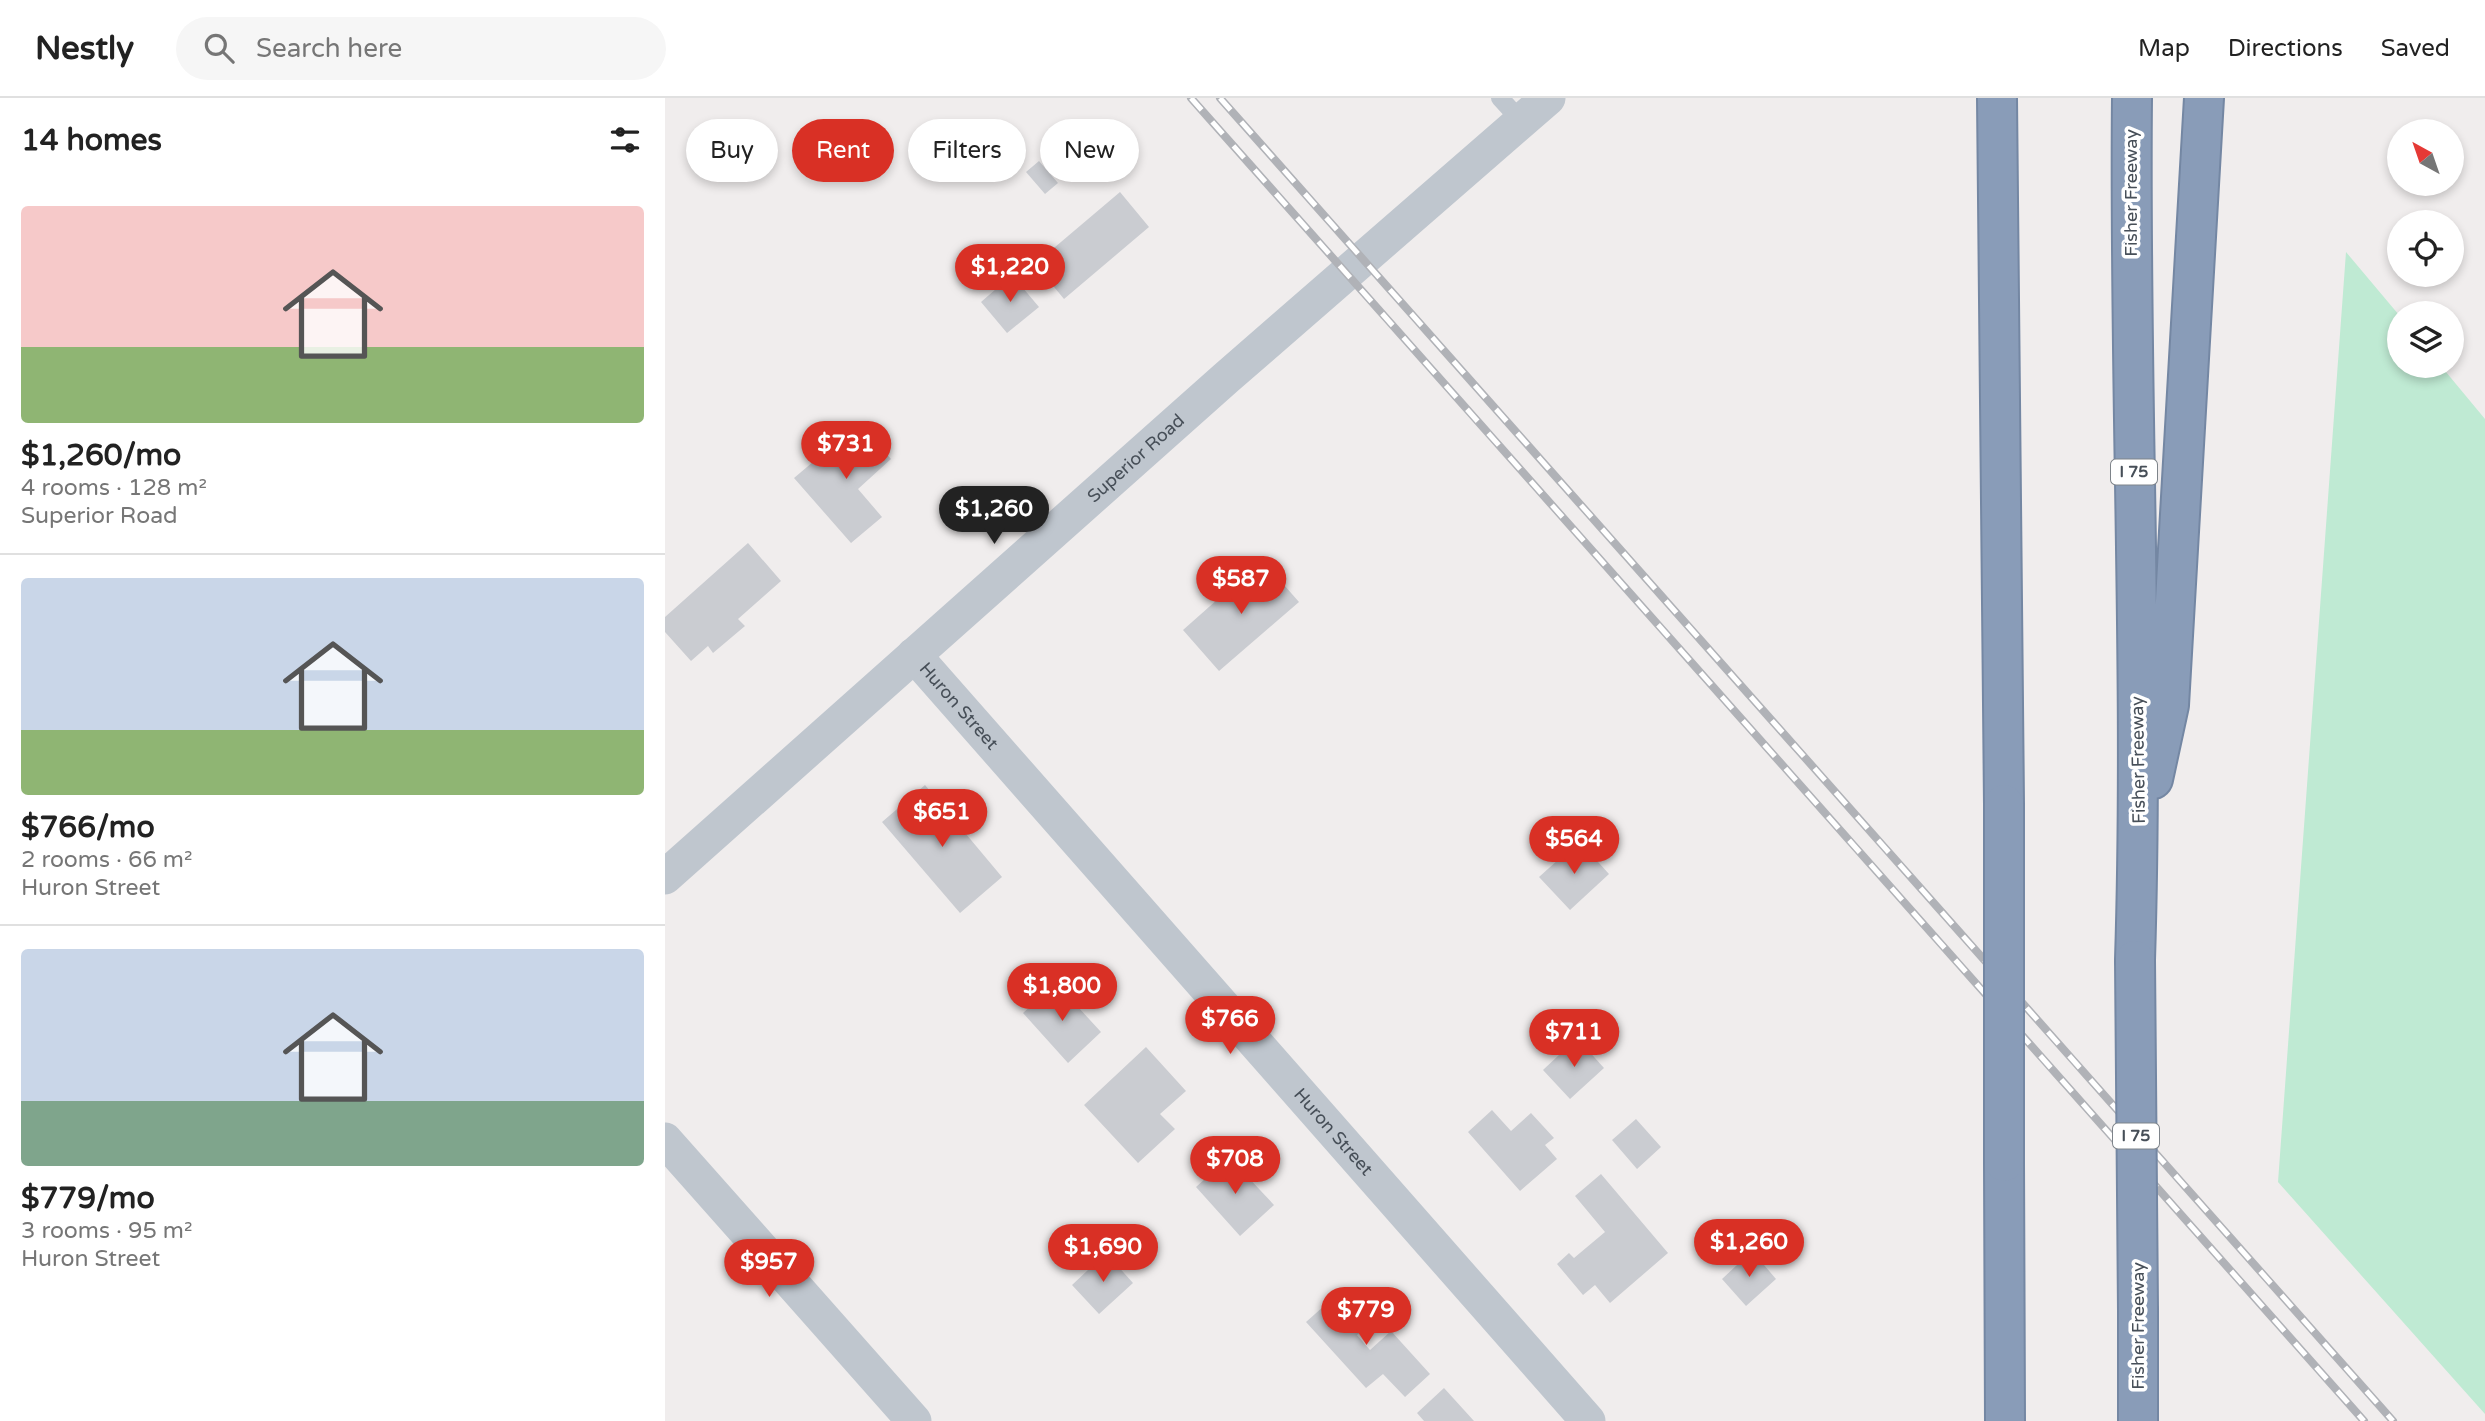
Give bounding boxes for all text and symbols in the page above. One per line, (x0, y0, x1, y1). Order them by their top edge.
search box (176, 17, 666, 80)
text: Nestly (35, 29, 134, 68)
icon: search (200, 29, 238, 67)
text: Search here (256, 33, 402, 64)
text: Map (2138, 34, 2190, 63)
text: Directions (2228, 34, 2343, 63)
text: Saved (2381, 34, 2450, 63)
chip: Buy (686, 119, 778, 182)
chip: Rent (792, 119, 894, 182)
chip: Filters (908, 119, 1026, 182)
chip: New (1040, 119, 1139, 182)
north arrow (2387, 119, 2464, 196)
map controls (2387, 119, 2464, 378)
icon: filters (606, 121, 644, 159)
text: 14 homes (21, 122, 162, 159)
street label: Fisher Freeway (2120, 129, 2142, 257)
button: locate (2387, 210, 2464, 287)
pin: $1,220 (953, 244, 1067, 304)
icon: home (270, 251, 396, 377)
text: $1,220 (971, 253, 1049, 281)
button: layers (2387, 301, 2464, 378)
street label: Superior Road (1083, 409, 1189, 507)
pin: $731 (805, 422, 887, 481)
text: $731 (817, 430, 875, 458)
text: $1,260/mo (21, 437, 181, 474)
road number: I 75 (2111, 460, 2157, 484)
text: 4 rooms · 128 m² (21, 474, 207, 502)
pin: $1,260 (937, 486, 1051, 546)
text: $1,260 (955, 495, 1033, 523)
text: Superior Road (21, 502, 178, 530)
pin: $587 (1200, 556, 1282, 616)
text: $587 (1212, 565, 1270, 593)
icon: home (270, 623, 396, 749)
street label: Huron Street (915, 658, 1003, 754)
street label: Fisher Freeway (2126, 696, 2150, 824)
pin: $651 (901, 790, 983, 849)
text: $651 (913, 798, 971, 826)
text: $766/mo (21, 809, 155, 846)
pin: $564 (1533, 816, 1615, 876)
text: $564 (1545, 825, 1603, 853)
text: 2 rooms · 66 m² (21, 846, 192, 874)
text: Huron Street (21, 874, 160, 902)
pin: $1,800 (1005, 964, 1119, 1023)
text: $1,800 (1023, 972, 1101, 1000)
icon: home (270, 994, 396, 1120)
pin: $766 (1189, 996, 1271, 1056)
text: $766 (1201, 1005, 1259, 1033)
pin: $711 (1533, 1010, 1615, 1069)
text: $711 (1545, 1018, 1603, 1046)
street label: Huron Street (1289, 1084, 1378, 1180)
road number: I 75 (2113, 1124, 2159, 1148)
pin: $708 (1194, 1136, 1276, 1196)
text: $708 (1206, 1145, 1264, 1173)
text: $779/mo (21, 1180, 155, 1217)
text: 3 rooms · 95 m² (21, 1217, 192, 1245)
pin: $1,260 (1692, 1220, 1806, 1279)
pin: $1,690 (1046, 1224, 1160, 1284)
text: $1,260 (1710, 1228, 1788, 1256)
text: $1,690 (1064, 1233, 1142, 1261)
pin: $957 (728, 1240, 810, 1299)
text: Huron Street (21, 1245, 160, 1273)
text: $957 (740, 1248, 798, 1276)
street label: Fisher Freeway (2127, 1262, 2149, 1390)
pin: $779 (1325, 1288, 1407, 1347)
text: $779 (1337, 1296, 1395, 1324)

